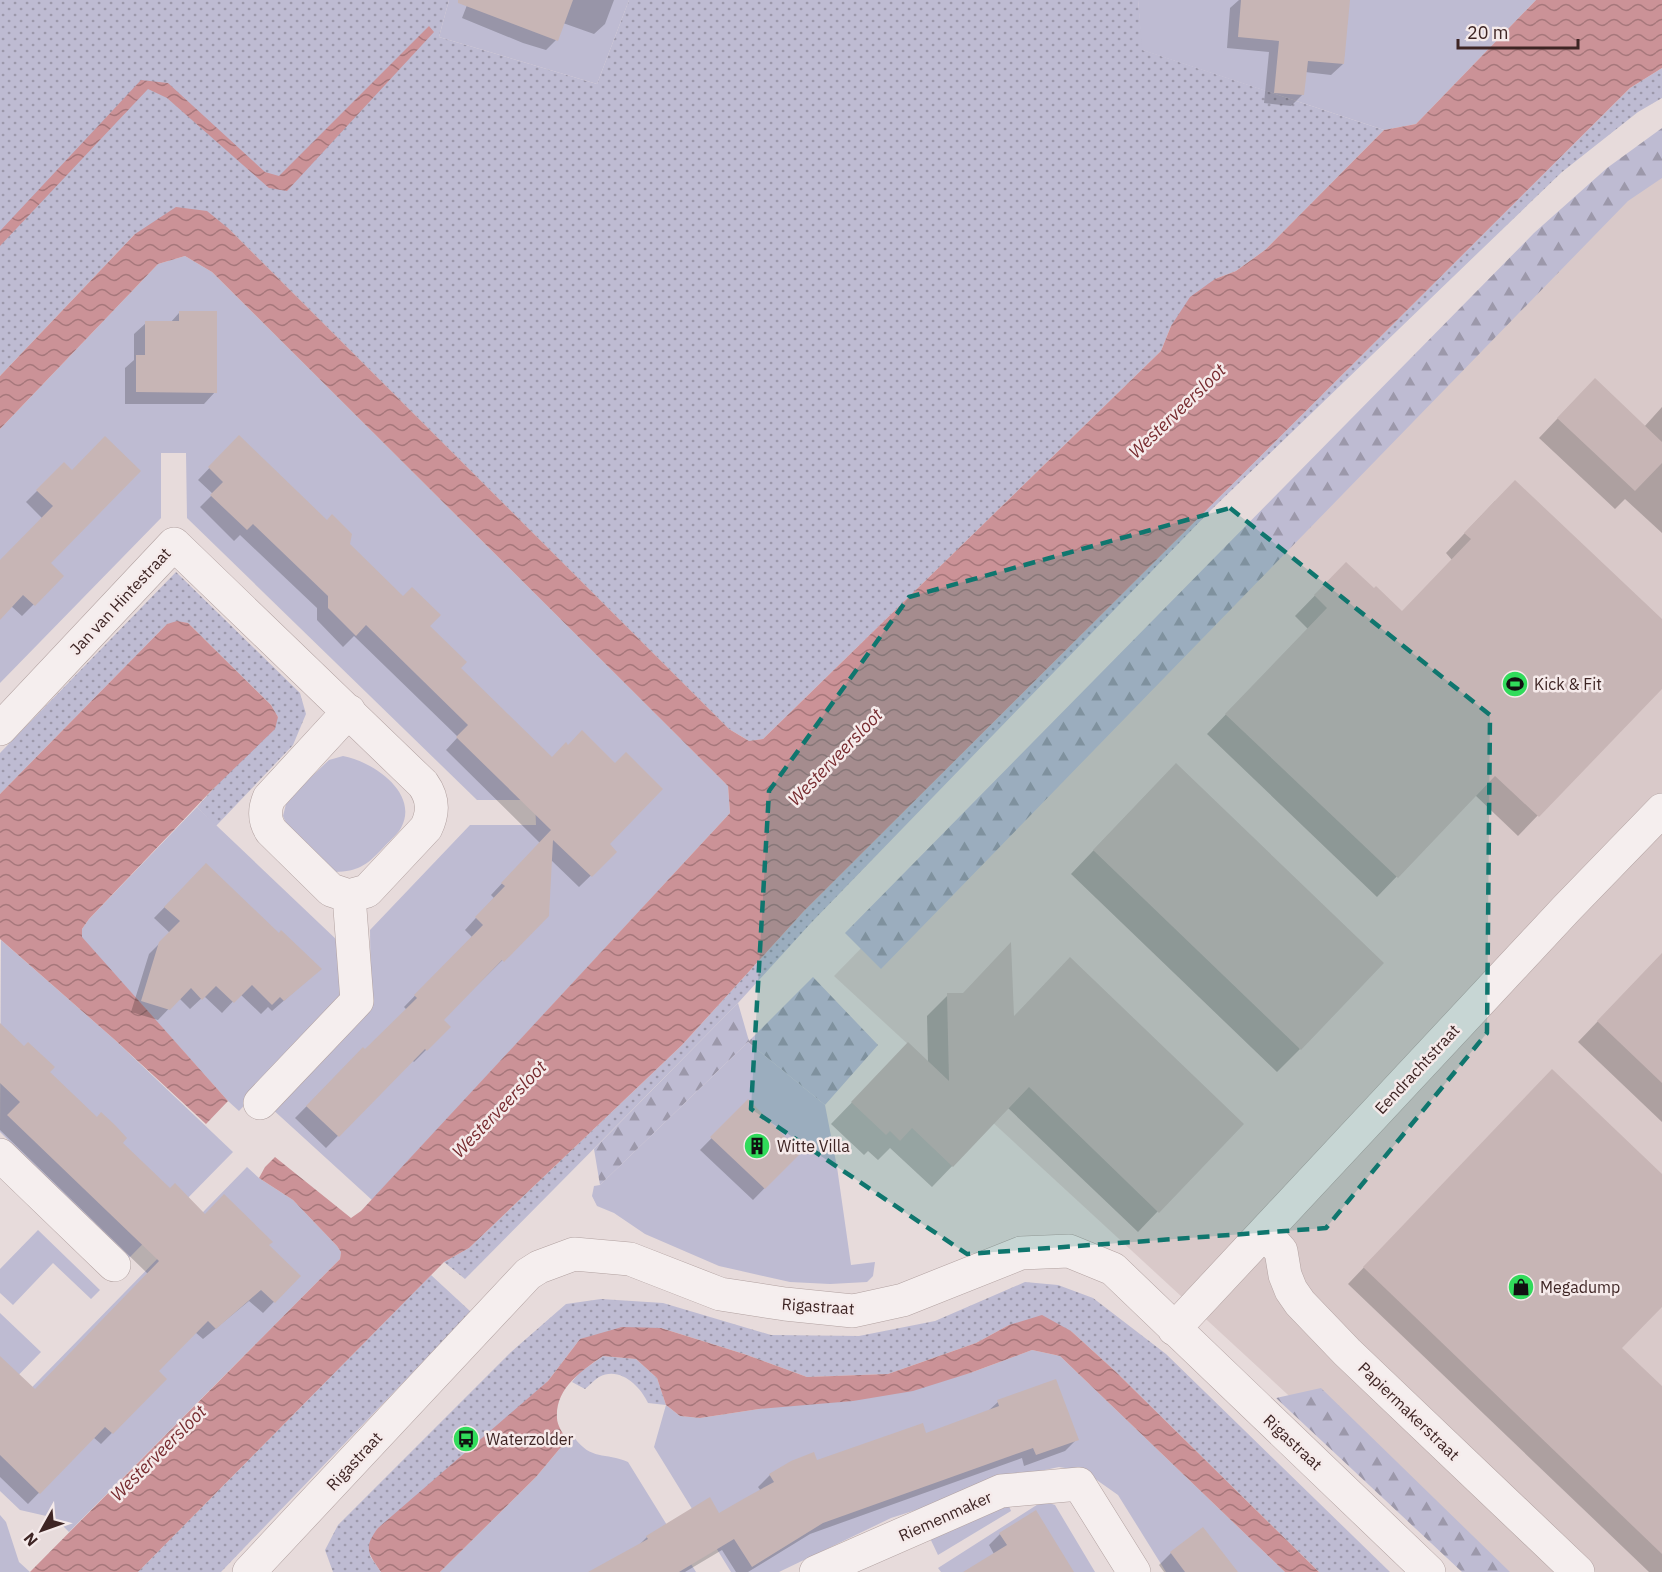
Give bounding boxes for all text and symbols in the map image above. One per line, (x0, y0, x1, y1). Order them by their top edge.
scale bar (1458, 12, 1578, 50)
text: 20 m (1467, 21, 1509, 44)
water label: Westerveersloot (1124, 358, 1231, 463)
street label: Jan van Hintestraat (65, 543, 175, 659)
sports icon: Kick & Fit (1500, 669, 1530, 699)
place label: Kick & Fit (1534, 674, 1602, 694)
water label: Westerveersloot (783, 703, 888, 810)
street label: Eendrachtstraat (1370, 1020, 1464, 1118)
water label: Westerveersloot (447, 1055, 552, 1162)
building icon: Witte Villa (742, 1131, 772, 1161)
place label: Witte Villa (777, 1136, 850, 1156)
shop icon: Megadump (1506, 1272, 1536, 1302)
place label: Megadump (1540, 1277, 1620, 1297)
street label: Rigastraat (781, 1293, 855, 1319)
street label: Papiermakerstraat (1354, 1358, 1464, 1464)
water label: Westerveersloot (105, 1399, 212, 1506)
street label: Rigastraat (1259, 1410, 1327, 1474)
bus stop icon: Waterzolder (451, 1424, 481, 1454)
street label: Rigastraat (322, 1427, 386, 1495)
place label: Waterzolder (486, 1429, 573, 1449)
street label: Riemenmaker (895, 1486, 995, 1546)
north arrow (12, 1500, 72, 1560)
text: N (19, 1529, 42, 1551)

